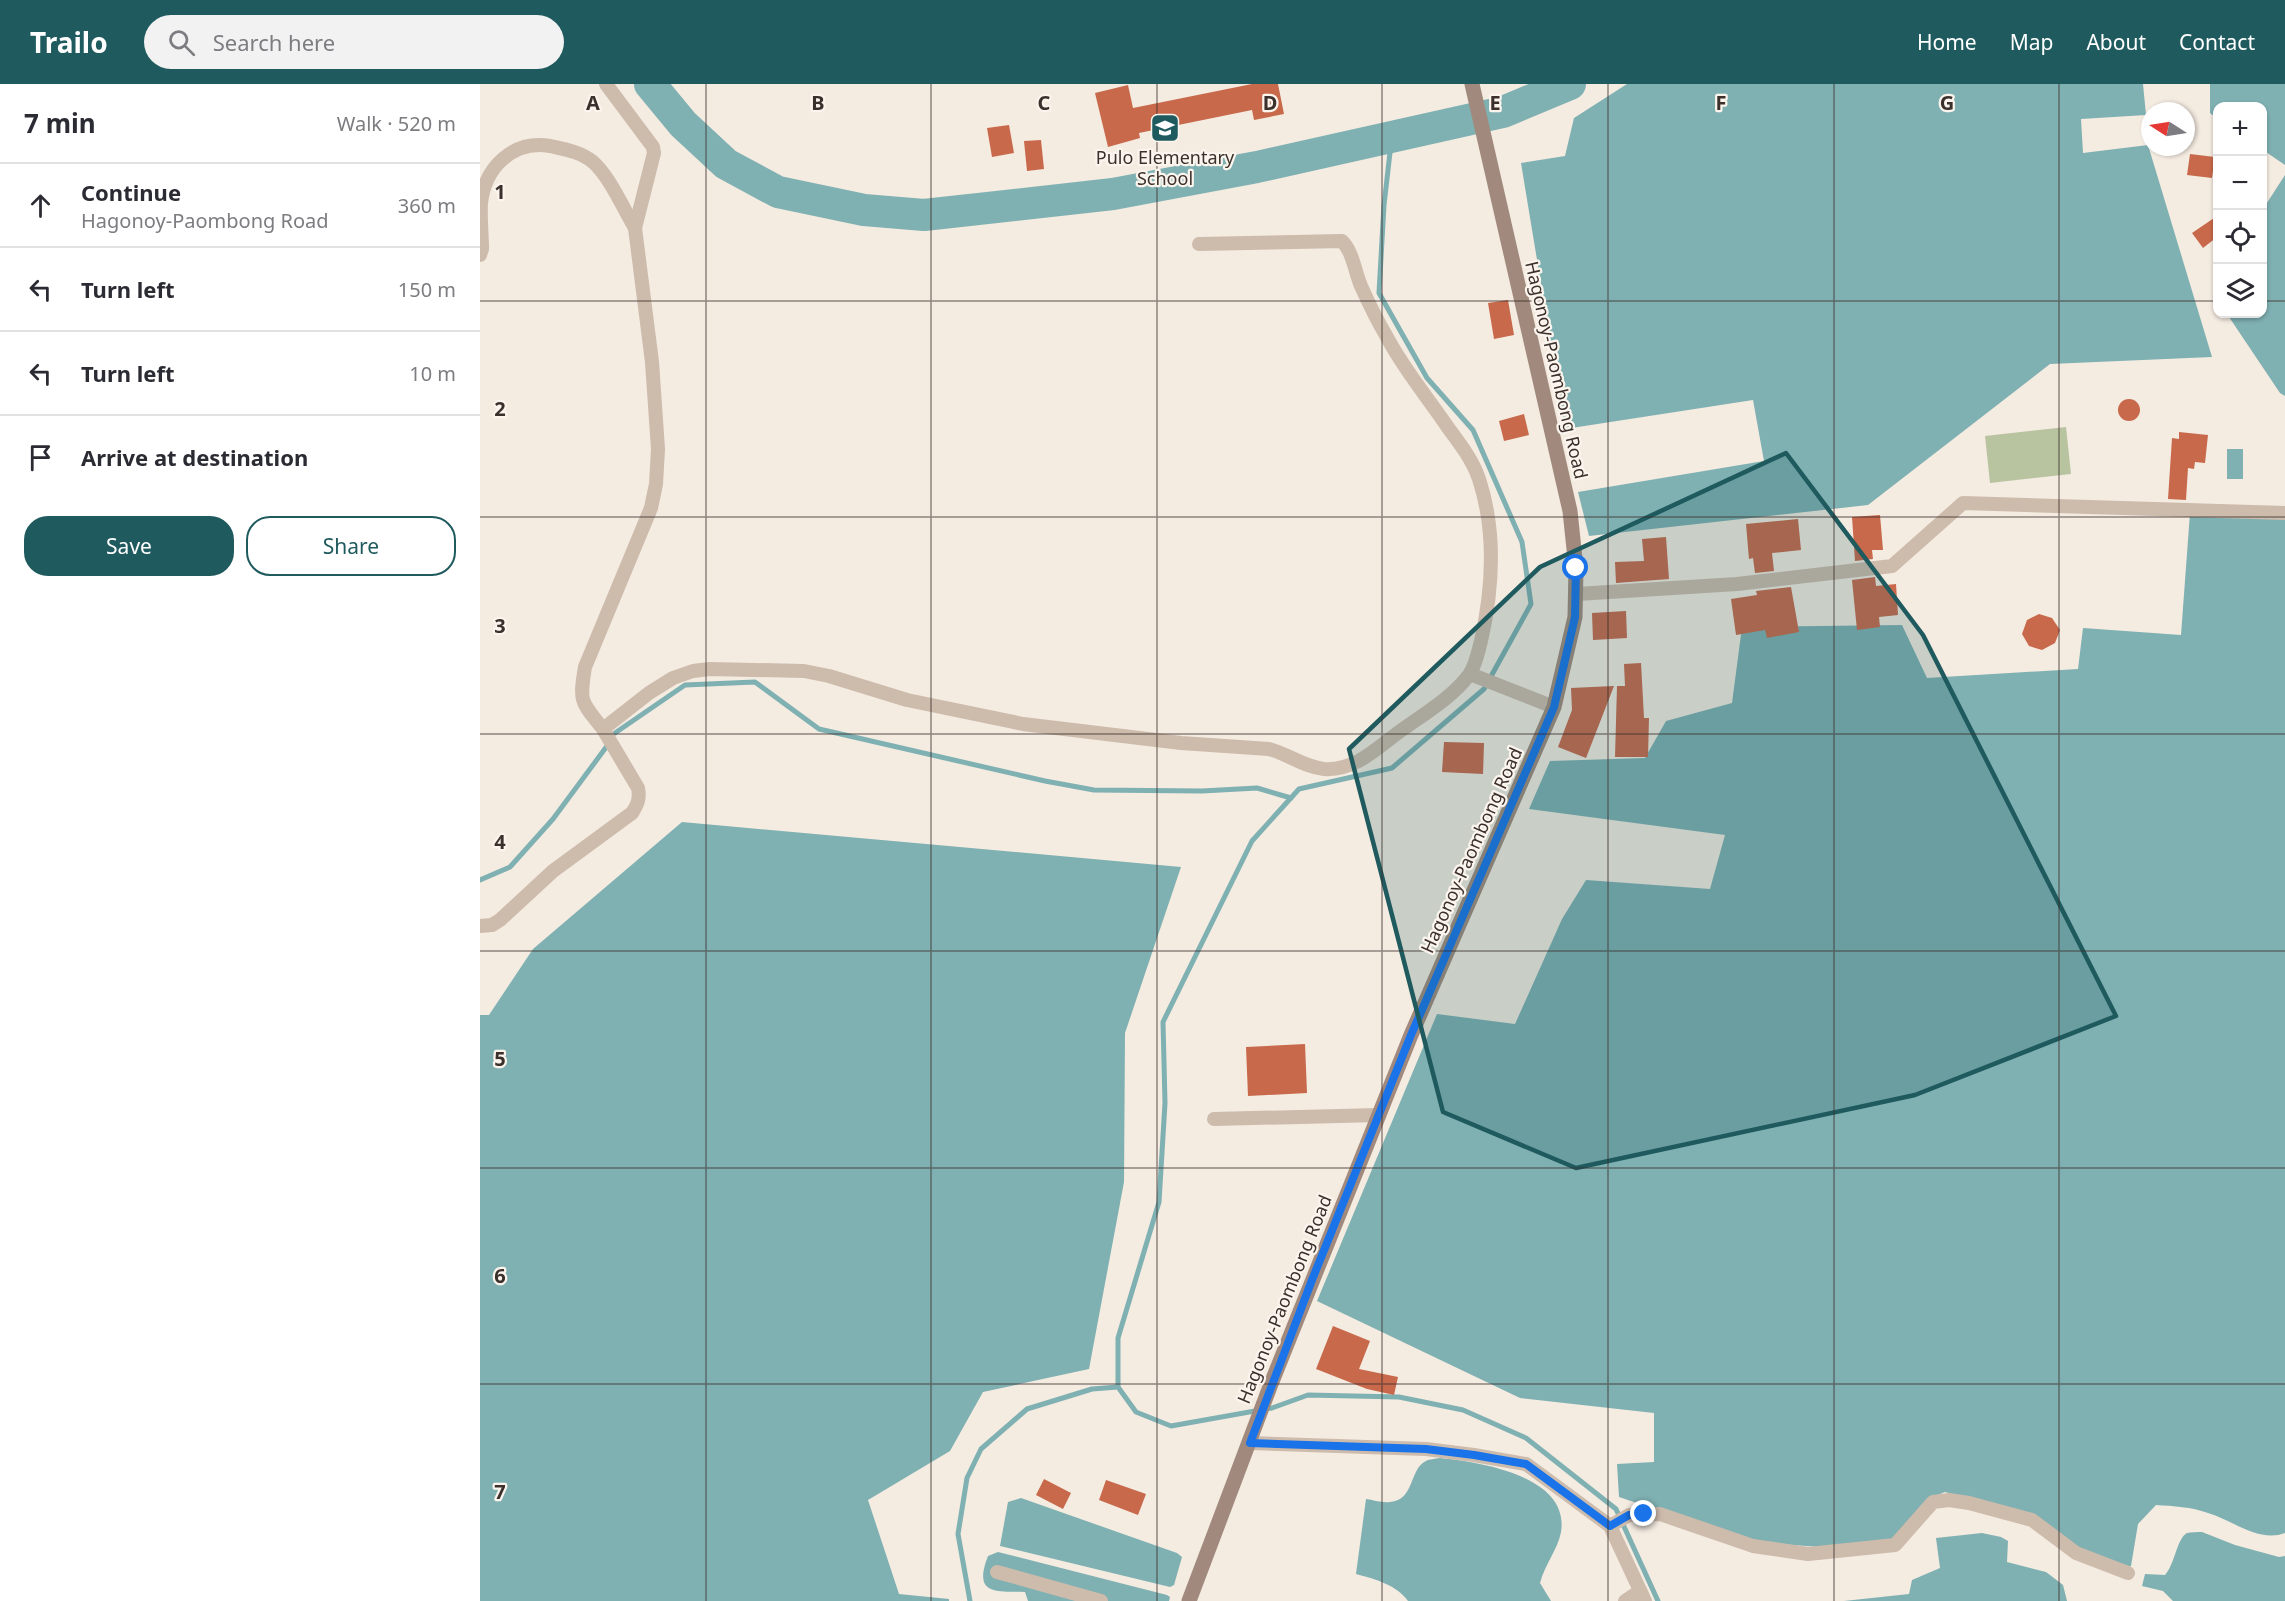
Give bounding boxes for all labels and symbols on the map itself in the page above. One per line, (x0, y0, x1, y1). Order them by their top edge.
text: A (586, 89, 600, 116)
text: B (811, 89, 825, 116)
text: C (1038, 89, 1051, 116)
text: D (1263, 89, 1277, 116)
text: E (1489, 89, 1501, 116)
text: F (1716, 89, 1726, 116)
text: G (1940, 89, 1954, 116)
north arrow (2141, 102, 2195, 156)
school or university icon: Pulo Elementary School (1149, 112, 1181, 144)
place label: Pulo Elementary School (1096, 145, 1235, 190)
text: 1 (494, 178, 506, 205)
street label: Hagonoy-Paombong Road (1520, 259, 1594, 481)
text: 2 (494, 395, 506, 422)
route start (1562, 554, 1588, 580)
text: 3 (494, 612, 506, 639)
street label: Hagonoy-Paombong Road (1415, 743, 1527, 957)
text: 4 (494, 828, 506, 855)
text: 5 (494, 1045, 506, 1072)
street label: Hagonoy-Paombong Road (1231, 1191, 1337, 1407)
text: 6 (494, 1262, 506, 1289)
text: 7 (494, 1478, 506, 1505)
route end (1630, 1500, 1656, 1526)

